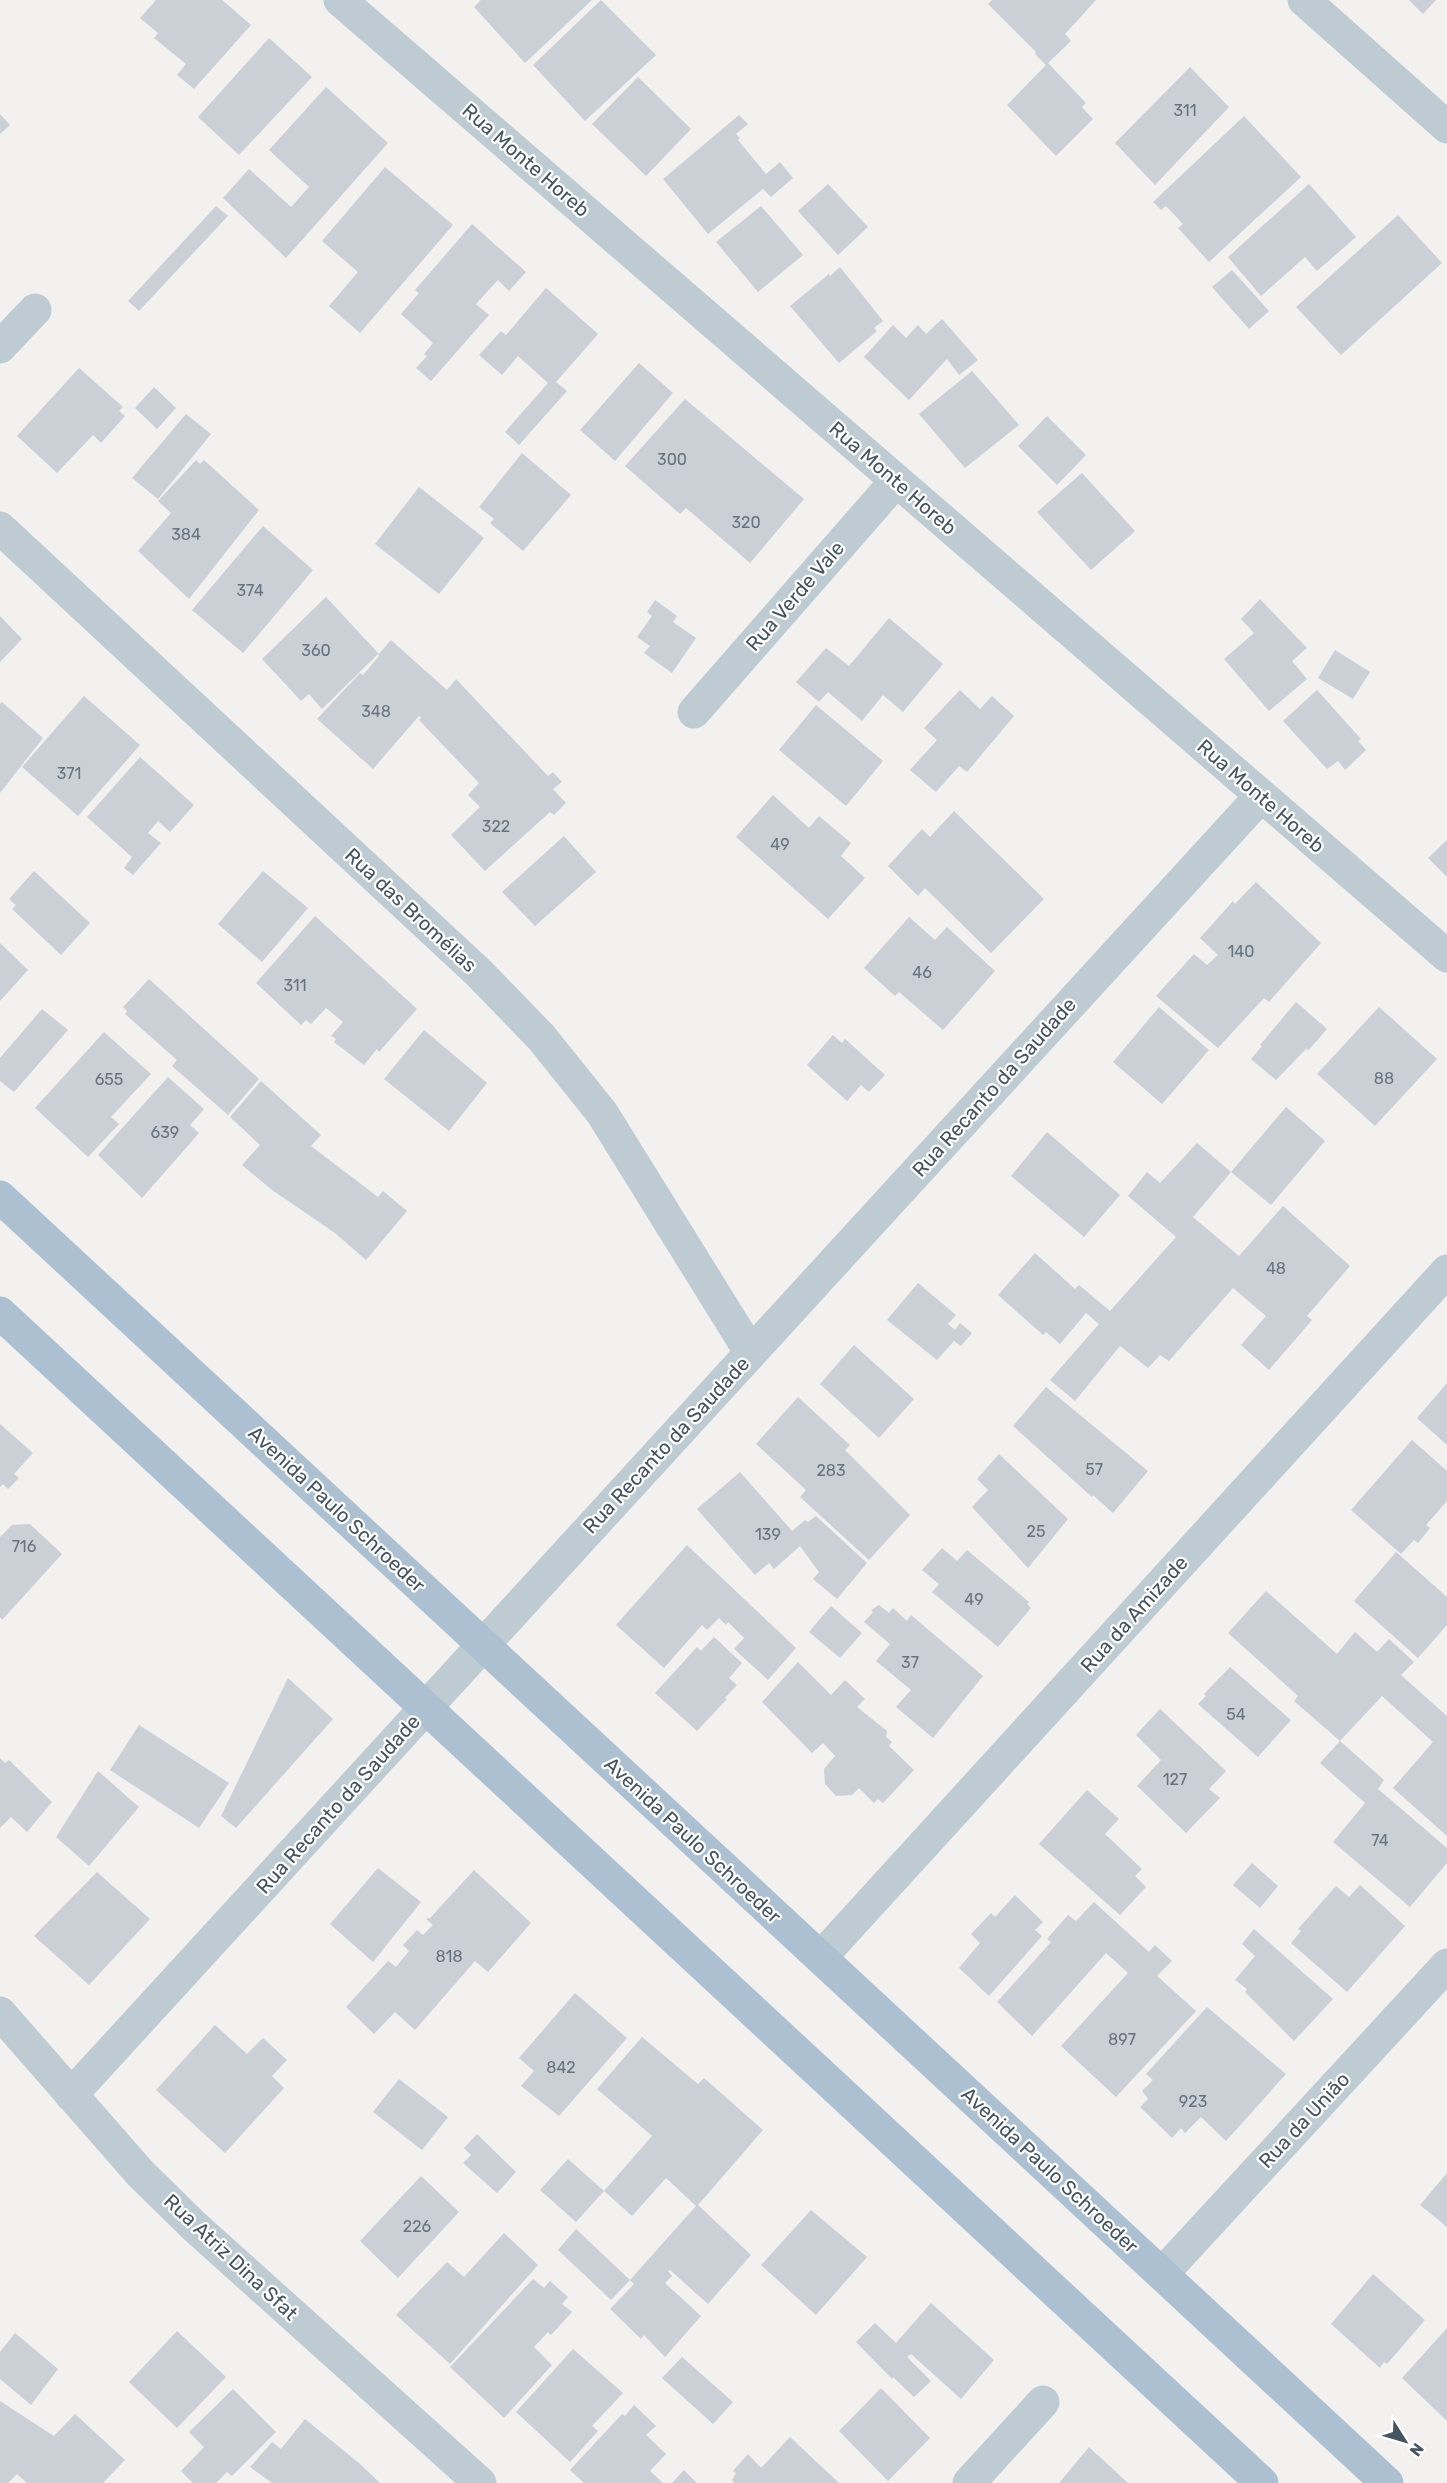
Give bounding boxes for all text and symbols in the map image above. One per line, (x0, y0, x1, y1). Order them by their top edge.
street label: Rua Monte Horeb (458, 98, 594, 222)
house number: 311 (1173, 101, 1197, 120)
street label: Rua Monte Horeb (825, 416, 961, 540)
house number: 300 (657, 450, 687, 469)
house number: 320 (731, 513, 761, 532)
house number: 384 (171, 525, 201, 544)
street label: Rua Verde Vale (741, 536, 849, 656)
house number: 374 (236, 581, 264, 600)
house number: 360 (301, 641, 331, 660)
house number: 348 (361, 702, 391, 721)
street label: Rua Monte Horeb (1193, 734, 1329, 858)
house number: 371 (57, 764, 81, 783)
house number: 322 (482, 817, 510, 836)
house number: 49 (770, 835, 790, 854)
street label: Rua das Bromélias (340, 843, 482, 977)
house number: 140 (1228, 942, 1254, 961)
house number: 46 (912, 963, 932, 982)
house number: 311 (283, 976, 307, 995)
street label: Rua Recanto da Saudade (907, 992, 1081, 1182)
house number: 88 (1374, 1069, 1394, 1088)
house number: 655 (95, 1070, 123, 1089)
house number: 639 (151, 1123, 179, 1142)
house number: 48 (1266, 1259, 1286, 1278)
street label: Rua Recanto da Saudade (578, 1352, 754, 1538)
street label: Avenida Paulo Schroeder (244, 1421, 431, 1597)
house number: 57 (1085, 1460, 1103, 1479)
house number: 283 (816, 1461, 846, 1480)
house number: 25 (1027, 1522, 1045, 1541)
house number: 139 (755, 1525, 781, 1544)
house number: 716 (12, 1537, 37, 1556)
street label: Rua da Amizade (1075, 1551, 1193, 1677)
house number: 49 (964, 1590, 984, 1609)
house number: 37 (901, 1653, 919, 1672)
house number: 54 (1226, 1705, 1246, 1724)
street label: Rua Recanto da Saudade (251, 1709, 425, 1899)
street label: Avenida Paulo Schroeder (600, 1752, 787, 1928)
house number: 127 (1163, 1770, 1187, 1789)
house number: 74 (1371, 1831, 1389, 1850)
house number: 818 (435, 1947, 463, 1966)
house number: 897 (1108, 2030, 1136, 2049)
house number: 842 (546, 2058, 576, 2077)
street label: Rua da União (1253, 2067, 1355, 2173)
street label: Avenida Paulo Schroeder (957, 2082, 1144, 2258)
house number: 923 (1179, 2092, 1207, 2111)
street label: Rua Atriz Dina Sfat (159, 2189, 303, 2325)
house number: 226 (403, 2217, 432, 2236)
north arrow (1375, 2411, 1435, 2471)
text: N (1406, 2439, 1428, 2460)

